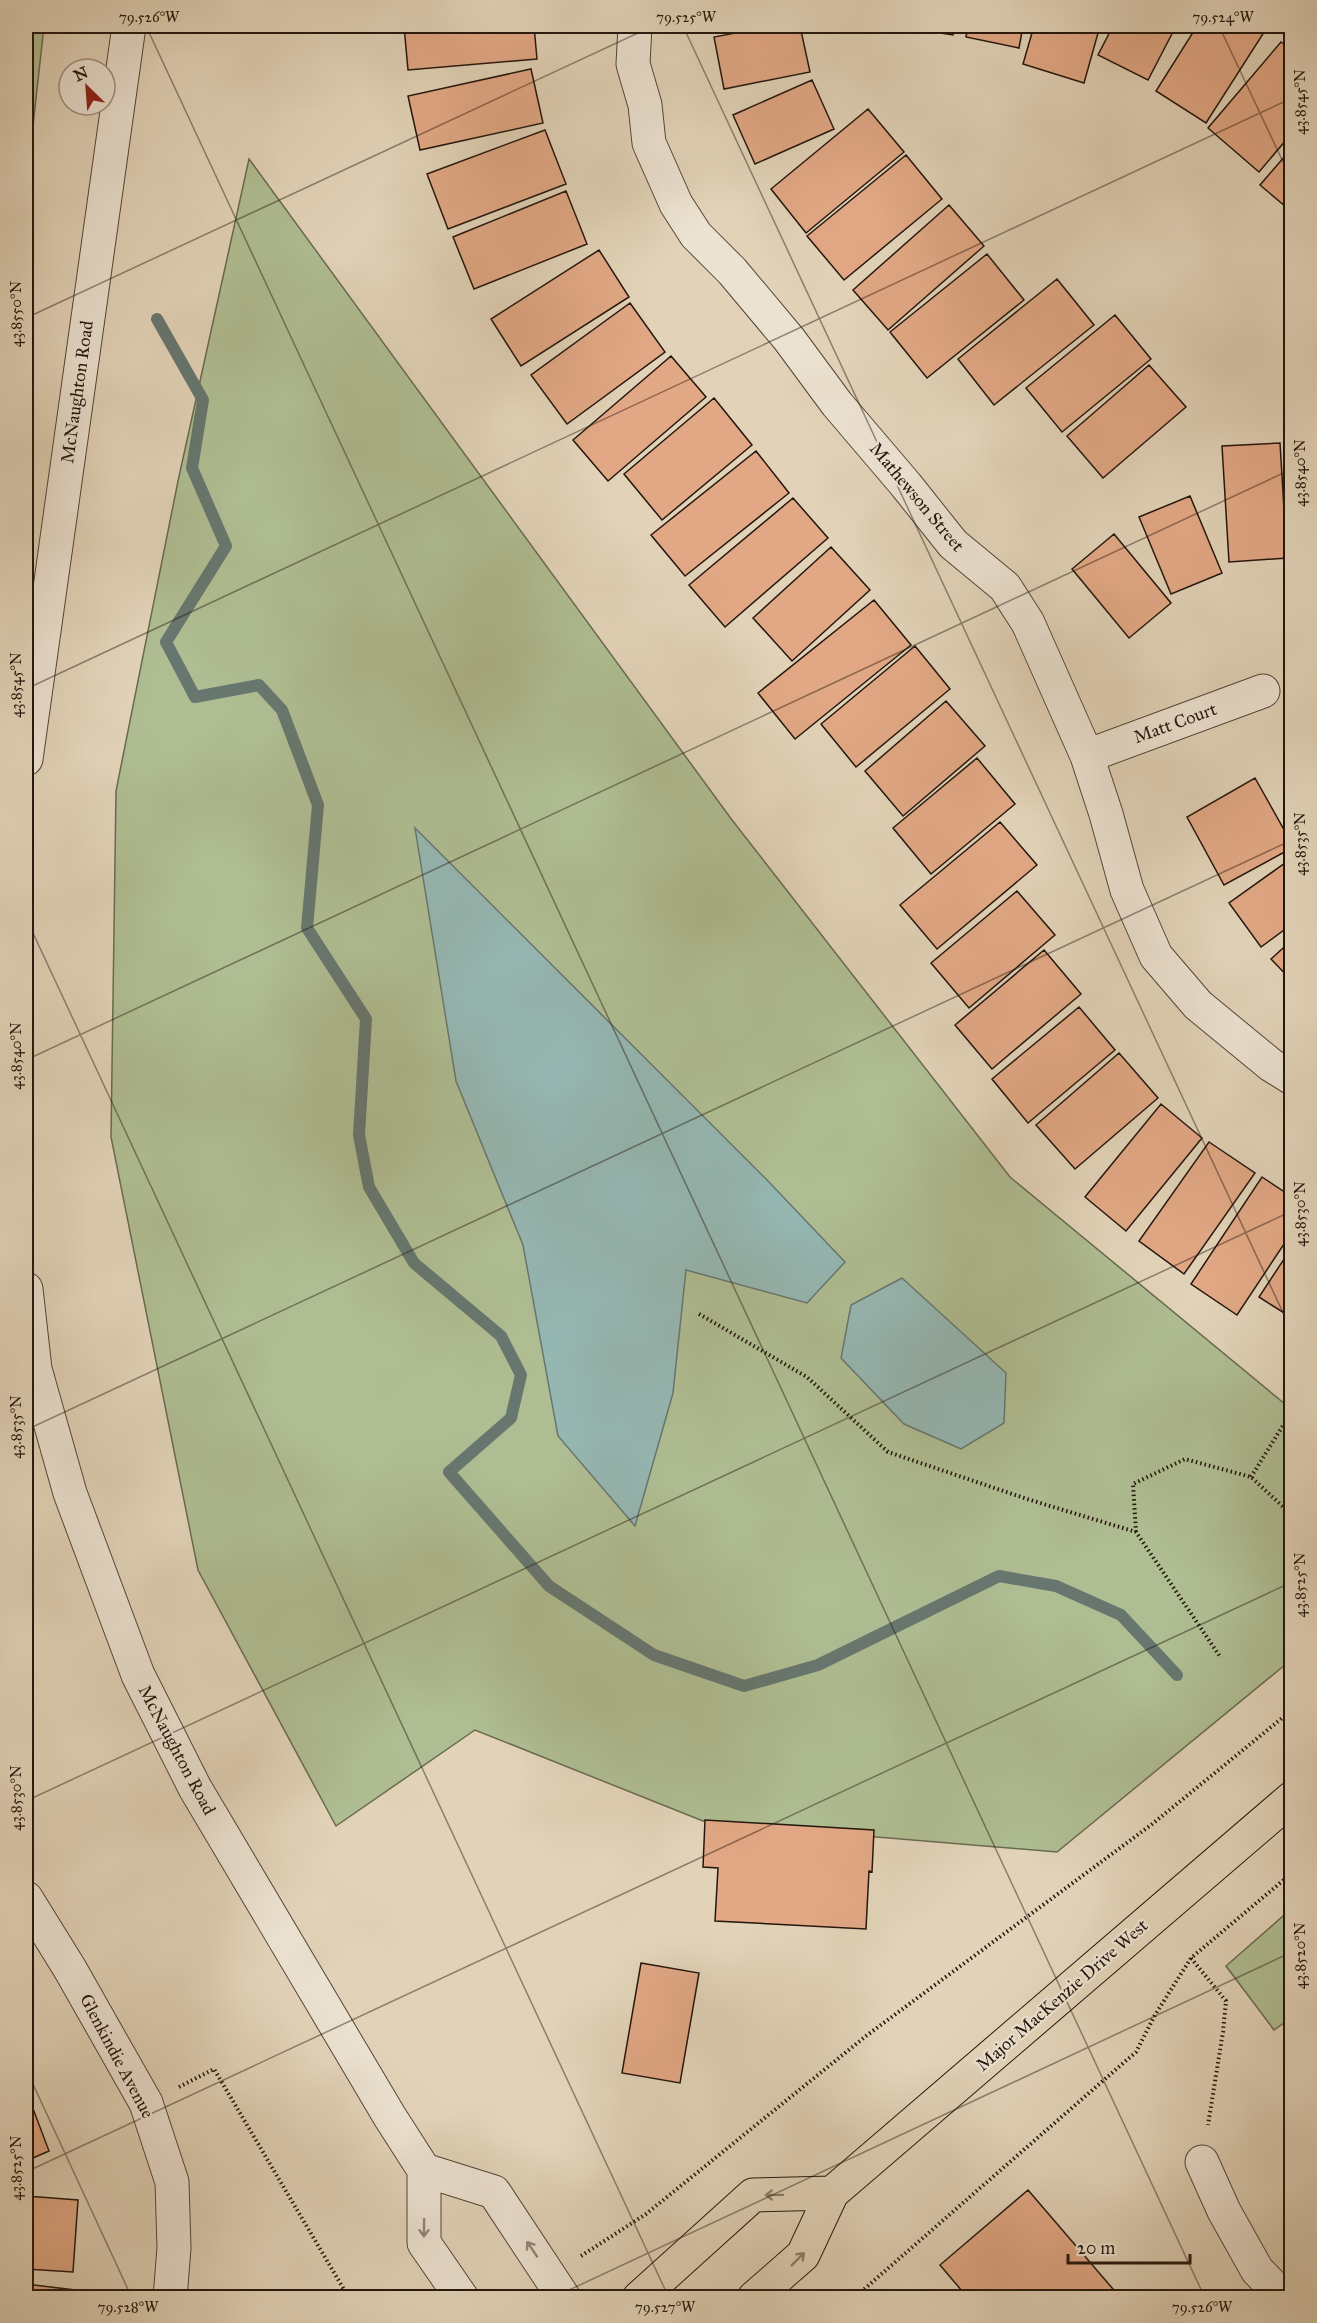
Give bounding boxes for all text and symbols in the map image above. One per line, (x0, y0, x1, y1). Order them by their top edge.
text: 79.526°W (119, 8, 180, 26)
text: 79.525°W (656, 8, 717, 26)
text: 79.524°W (1192, 8, 1254, 26)
north arrow (57, 57, 117, 117)
text: N (71, 62, 91, 85)
text: 43.8545°N (1291, 69, 1309, 135)
text: 43.8550°N (7, 281, 25, 347)
street label: McNaughton Road (56, 319, 99, 465)
street label: Mathewson Street (865, 438, 969, 557)
text: 43.8540°N (1291, 439, 1309, 507)
text: 43.8545°N (7, 652, 25, 718)
street label: Matt Court (1130, 698, 1220, 748)
text: 43.8535°N (1291, 812, 1309, 876)
text: 43.8540°N (7, 1022, 25, 1090)
text: 43.8530°N (1291, 1181, 1309, 1247)
text: 43.8535°N (7, 1395, 25, 1459)
text: 43.8525°N (1291, 1552, 1309, 1617)
street label: McNaughton Road (133, 1681, 220, 1819)
text: 43.8530°N (7, 1765, 25, 1831)
street label: Major MacKenzie Drive West (972, 1914, 1153, 2076)
text: 43.8520°N (1291, 1922, 1309, 1989)
street label: Glenkindie Avenue (75, 1990, 159, 2122)
text: 43.8525°N (7, 2135, 25, 2200)
one-way arrow (764, 2189, 784, 2200)
one-way arrow (418, 2218, 430, 2238)
scale bar (1068, 2227, 1190, 2265)
text: 20 m (1077, 2237, 1115, 2259)
one-way arrow (526, 2241, 538, 2258)
one-way arrow (790, 2252, 805, 2266)
text: 79.528°W (98, 2298, 159, 2316)
text: 79.527°W (635, 2298, 696, 2316)
text: 79.526°W (1172, 2298, 1233, 2316)

